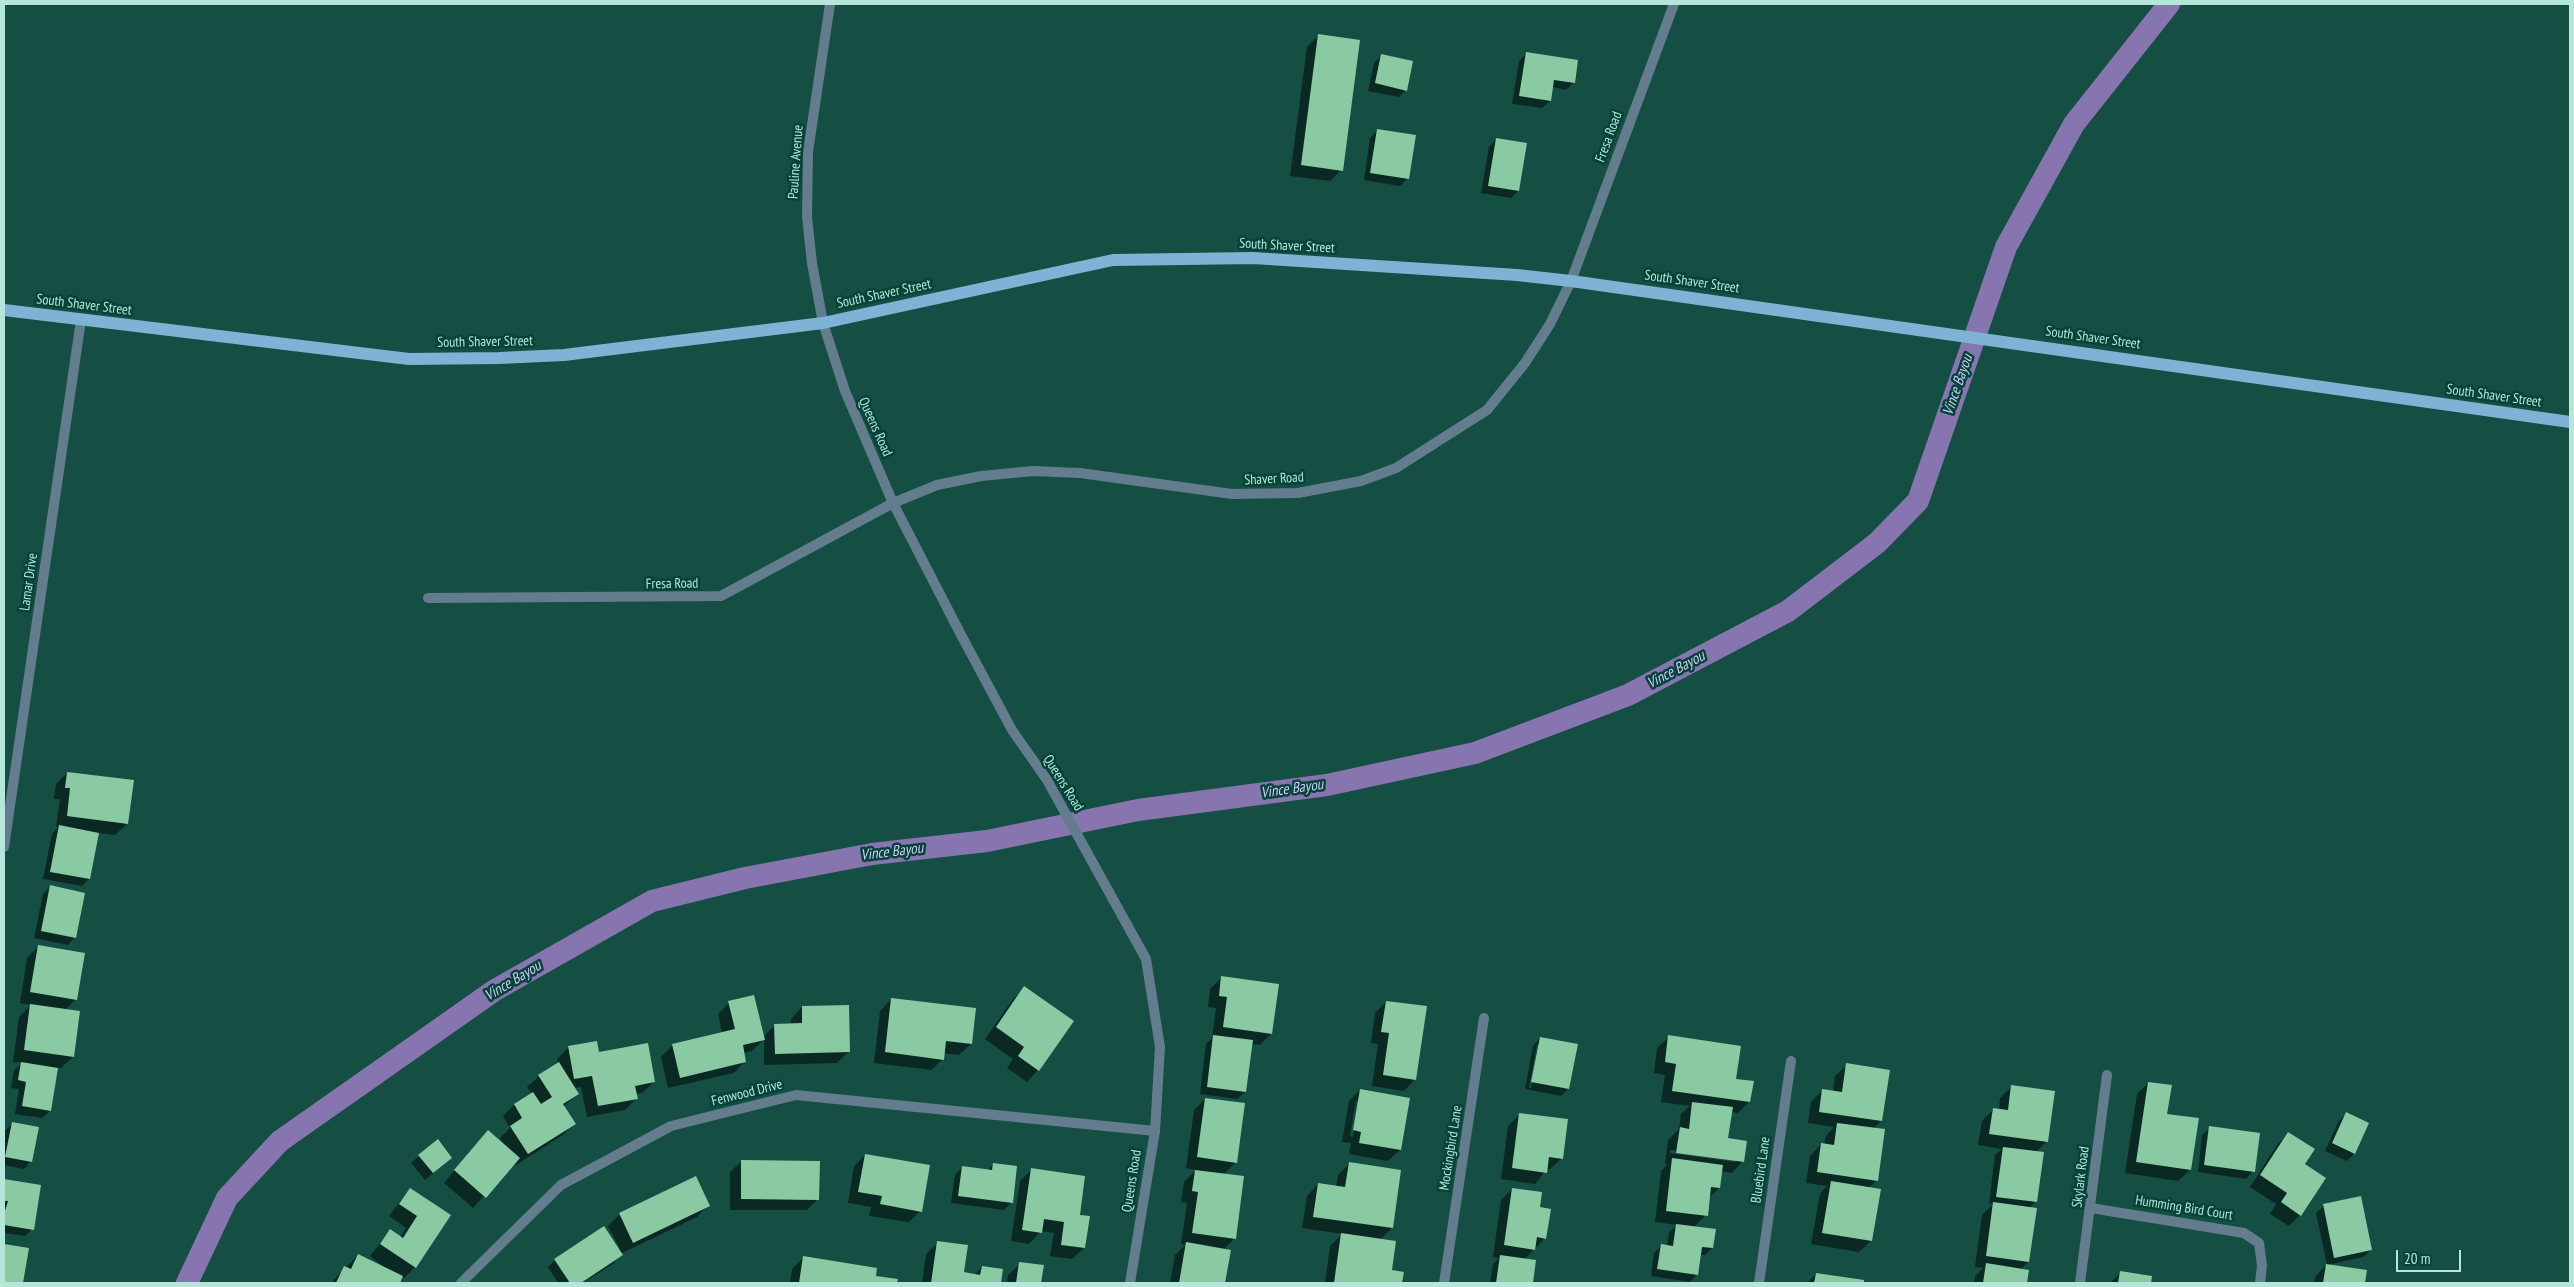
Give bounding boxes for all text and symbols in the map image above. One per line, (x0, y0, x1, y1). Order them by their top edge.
street label: Fresa Road (1592, 109, 1626, 165)
street label: Pauline Avenue (785, 124, 807, 200)
street label: South Shaver Street (1239, 235, 1335, 257)
street label: South Shaver Street (1643, 267, 1741, 297)
street label: South Shaver Street (835, 276, 933, 312)
street label: South Shaver Street (35, 291, 133, 319)
street label: South Shaver Street (2044, 323, 2142, 353)
street label: South Shaver Street (437, 333, 533, 351)
water label: Vince Bayou (1939, 352, 1977, 418)
street label: South Shaver Street (2445, 381, 2543, 411)
street label: Queens Road (855, 395, 895, 459)
street label: Shaver Road (1244, 469, 1304, 489)
street label: Lamar Drive (17, 552, 41, 612)
street label: Fresa Road (646, 575, 698, 593)
water label: Vince Bayou (1644, 647, 1708, 693)
street label: Queens Road (1039, 752, 1087, 814)
water label: Vince Bayou (1260, 776, 1324, 802)
water label: Vince Bayou (860, 839, 924, 865)
water label: Vince Bayou (481, 957, 545, 1005)
street label: Fenwood Drive (710, 1076, 784, 1110)
street label: Mockingbird Lane (1436, 1104, 1466, 1192)
street label: Bluebird Lane (1748, 1136, 1774, 1204)
street label: Skylark Road (2069, 1145, 2093, 1209)
street label: Queens Road (1119, 1149, 1145, 1213)
street label: Humming Bird Court (2134, 1192, 2234, 1224)
scale bar (2399, 1240, 2464, 1272)
text: 20 m (2404, 1249, 2430, 1268)

